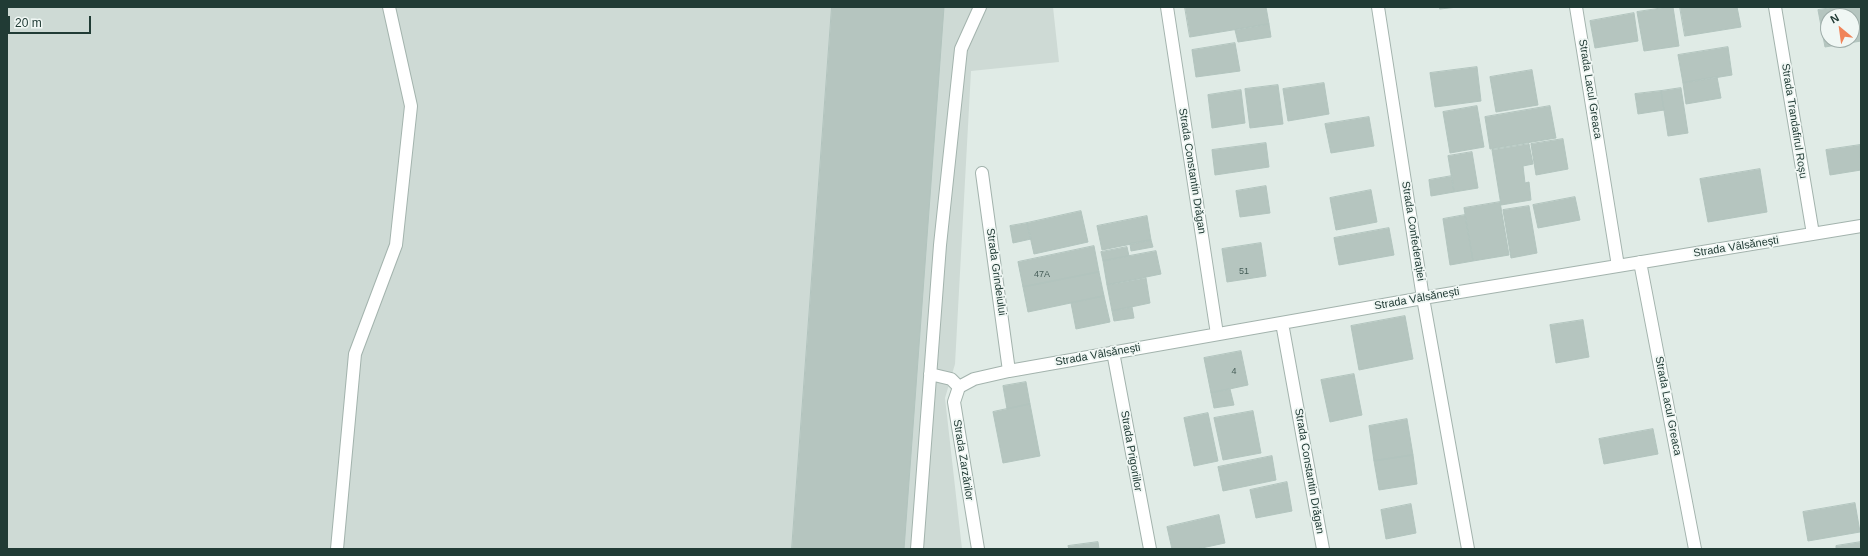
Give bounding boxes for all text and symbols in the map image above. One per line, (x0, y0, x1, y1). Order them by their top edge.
scale bar (10, 8, 93, 34)
north arrow (1820, 8, 1860, 48)
text: N (1828, 11, 1841, 26)
text: 20 m (15, 16, 42, 30)
street label: Strada Lacul Greaca (1576, 38, 1604, 140)
street label: Strada Trandafirul Roșu (1778, 62, 1810, 180)
street label: Strada Constantin Drăgan (1176, 107, 1208, 235)
street label: Strada Confederației (1399, 180, 1427, 282)
street label: Strada Grindeiului (983, 227, 1009, 317)
street label: Strada Vâlsănești (1692, 234, 1780, 260)
house number: 51 (1239, 267, 1249, 277)
house number: 47A (1034, 270, 1050, 280)
street label: Strada Vâlsănești (1373, 285, 1461, 313)
street label: Strada Vâlsănești (1054, 341, 1142, 369)
street label: Strada Lacul Greaca (1652, 355, 1684, 457)
house number: 4 (1231, 367, 1237, 377)
street label: Strada Constantin Drăgan (1291, 407, 1327, 535)
street label: Strada Prigoriilor (1117, 410, 1145, 492)
street label: Strada Zarzărilor (950, 419, 976, 501)

